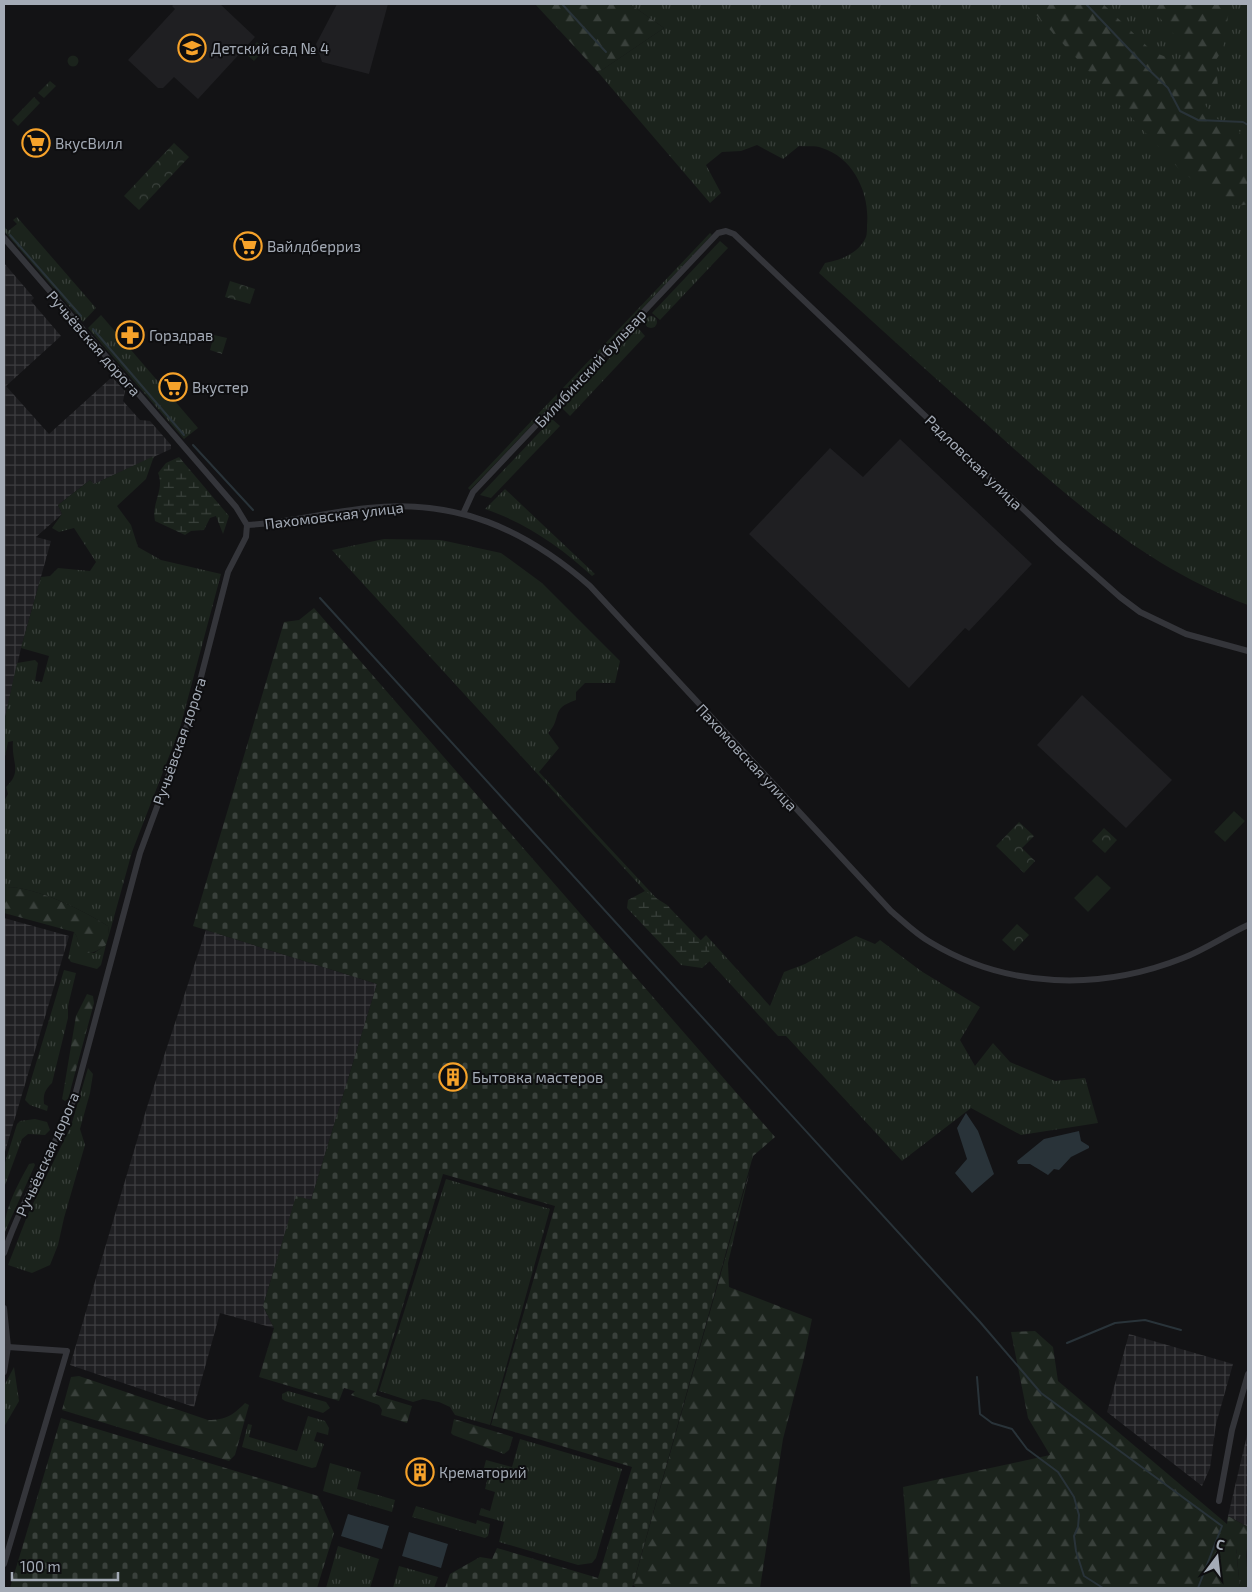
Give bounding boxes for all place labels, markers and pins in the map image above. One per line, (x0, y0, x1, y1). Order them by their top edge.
school or university icon: Детский сад № 4 (177, 33, 207, 63)
place label: Детский сад № 4 (211, 39, 329, 57)
supermarket icon: ВкусВилл (21, 128, 51, 158)
place label: ВкусВилл (55, 134, 123, 153)
supermarket icon: Вайлдберриз (233, 231, 263, 261)
place label: Вайлдберриз (267, 237, 361, 255)
pharmacy icon: Горздрав (115, 320, 145, 350)
place label: Горздрав (149, 326, 213, 344)
supermarket icon: Вкустер (158, 372, 188, 402)
place label: Вкустер (192, 378, 249, 397)
building icon: Бытовка мастеров (438, 1062, 468, 1092)
place label: Бытовка мастеров (472, 1068, 603, 1086)
building icon: Крематорий (405, 1457, 435, 1487)
place label: Крематорий (439, 1463, 527, 1481)

